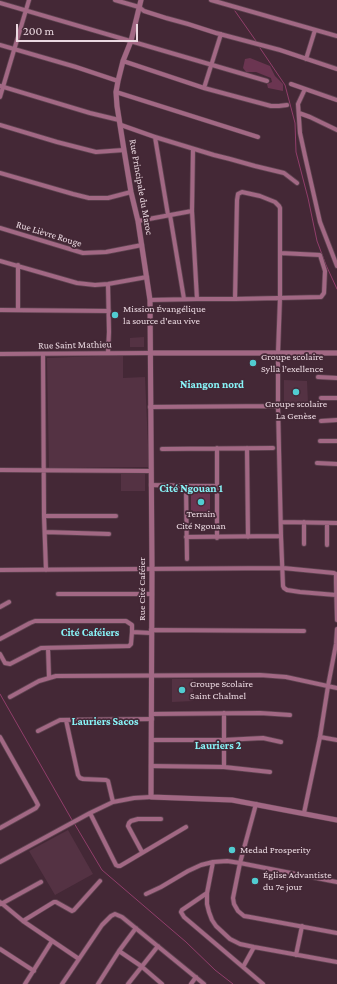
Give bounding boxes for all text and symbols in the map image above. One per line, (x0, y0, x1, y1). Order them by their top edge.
scale bar (18, 16, 140, 42)
text: 200 m (23, 24, 54, 38)
street label: Rue Principale du Maroc (127, 138, 155, 236)
street label: Rue Lièvre Rouge (15, 218, 83, 250)
place label: Mission Évangélique la source d'eau vive (123, 303, 206, 326)
marker: Mission Évangélique la source d'eau vive (110, 310, 120, 320)
street label: Rue Saint Mathieu (38, 338, 112, 352)
place label: Groupe scolaire Sylla l’exellence (261, 351, 323, 374)
marker: Groupe scolaire Sylla l’exellence (248, 358, 258, 368)
district label: Niangon nord (180, 378, 244, 392)
marker: Groupe scolaire La Genèse (291, 387, 301, 397)
place label: Groupe scolaire La Genèse (265, 398, 327, 422)
district label: Cité Ngouan 1 (159, 482, 223, 496)
marker: Terrain Cité Ngouan (196, 497, 206, 507)
place label: Terrain Cité Ngouan (176, 508, 226, 532)
street label: Rue Cité Caféier (136, 557, 148, 621)
district label: Cité Caféiers (61, 626, 119, 640)
place label: Groupe Scolaire Saint Chalmel (190, 678, 253, 702)
marker: Groupe Scolaire Saint Chalmel (177, 685, 187, 695)
district label: Lauriers Sacos (71, 715, 139, 729)
district label: Lauriers 2 (195, 739, 241, 753)
place label: Medad Prosperity (240, 844, 311, 856)
marker: Medad Prosperity (227, 845, 237, 855)
place label: Église Advantiste du 7e jour (263, 869, 332, 892)
marker: Église Advantiste du 7e jour (250, 876, 260, 886)

